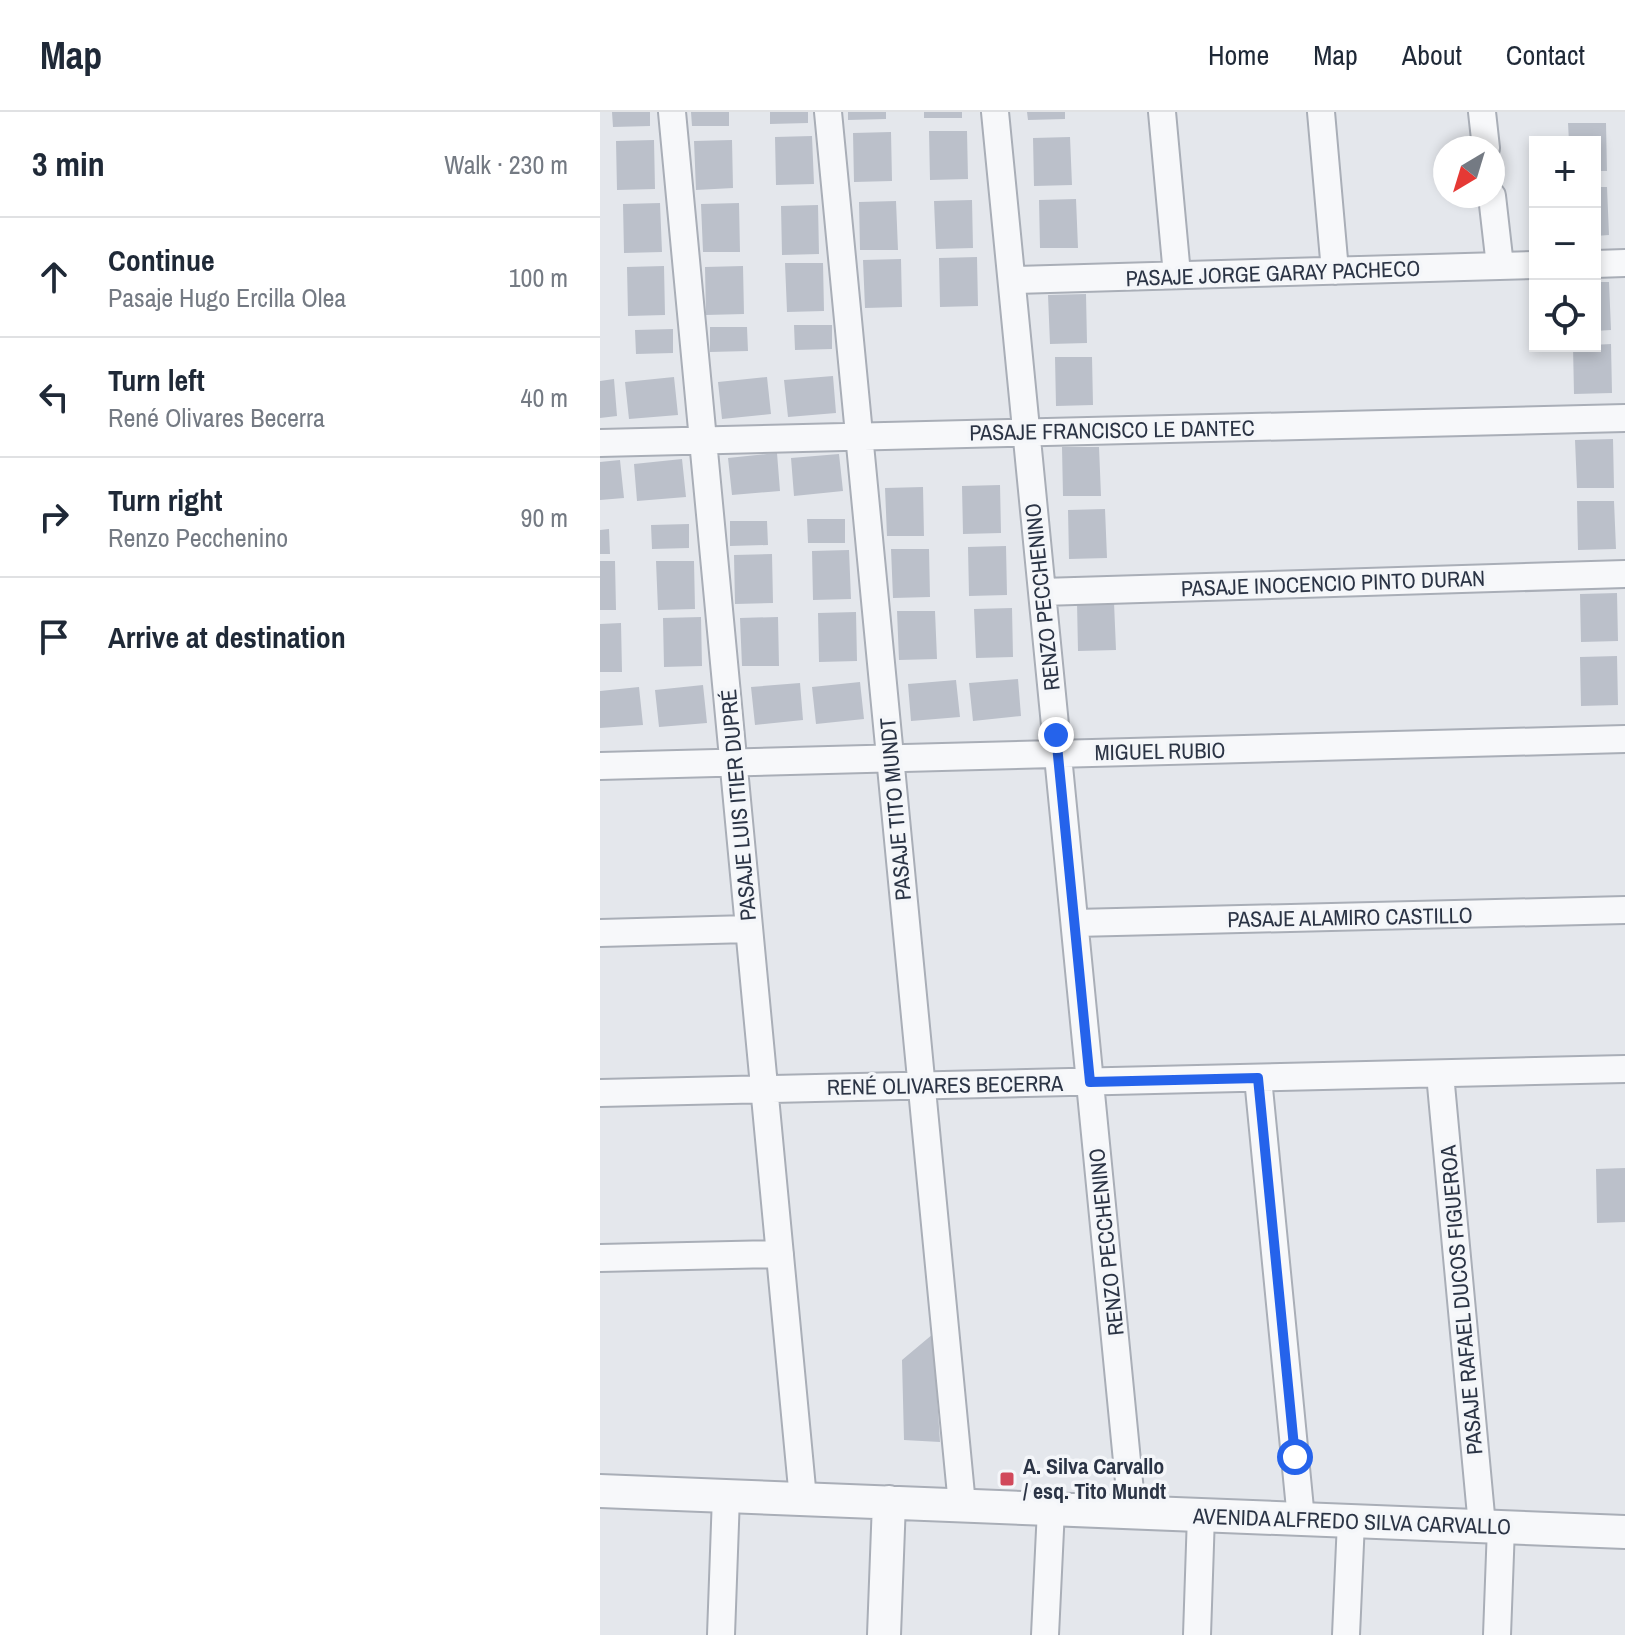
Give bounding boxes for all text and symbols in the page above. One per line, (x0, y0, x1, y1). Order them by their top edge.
text: Map (40, 30, 102, 81)
text: Home (1208, 36, 1269, 74)
text: Map (1313, 36, 1358, 74)
text: About (1402, 36, 1462, 74)
text: Contact (1506, 36, 1585, 74)
north arrow (1433, 136, 1505, 208)
map controls (1529, 136, 1601, 352)
button: + (1529, 136, 1601, 208)
text: 3 min (32, 141, 105, 187)
text: Walk · 230 m (444, 147, 568, 182)
button: − (1529, 208, 1601, 280)
text: Continue (108, 240, 215, 280)
street label: PASAJE JORGE GARAY PACHECO (1125, 253, 1421, 293)
icon: ahead (32, 255, 76, 299)
text: 100 m (509, 260, 568, 295)
text: Pasaje Hugo Ercilla Olea (108, 280, 346, 315)
button: locate (1529, 280, 1601, 352)
text: Turn left (108, 360, 205, 400)
icon: left (32, 375, 76, 419)
text: 40 m (521, 380, 568, 415)
text: René Olivares Becerra (108, 400, 325, 435)
street label: PASAJE FRANCISCO LE DANTEC (969, 413, 1255, 447)
text: Turn right (108, 480, 222, 520)
icon: right (32, 495, 76, 539)
text: 90 m (521, 500, 568, 535)
street label: RENZO PECCHENINO (1017, 502, 1067, 692)
text: Renzo Pecchenino (108, 520, 288, 555)
street label: PASAJE INOCENCIO PINTO DURAN (1181, 563, 1485, 603)
icon: arrive (32, 615, 76, 659)
text: Arrive at destination (108, 617, 346, 657)
street label: PASAJE LUIS ITIER DUPRÉ (713, 688, 763, 922)
street label: PASAJE TITO MUNDT (872, 716, 918, 902)
route end (1038, 717, 1074, 753)
street label: MIGUEL RUBIO (1094, 735, 1226, 767)
street label: PASAJE ALAMIRO CASTILLO (1227, 900, 1473, 934)
street label: RENÉ OLIVARES BECERRA (827, 1068, 1064, 1102)
street label: PASAJE RAFAEL DUCOS FIGUEROA (1432, 1143, 1489, 1456)
street label: RENZO PECCHENINO (1081, 1147, 1131, 1337)
route start (1277, 1439, 1313, 1475)
place label: A. Silva Carvallo / esq. Tito Mundt (1023, 1451, 1166, 1506)
marker: A. Silva Carvallo / esq. Tito Mundt (998, 1470, 1016, 1488)
street label: AVENIDA ALFREDO SILVA CARVALLO (1191, 1500, 1512, 1542)

